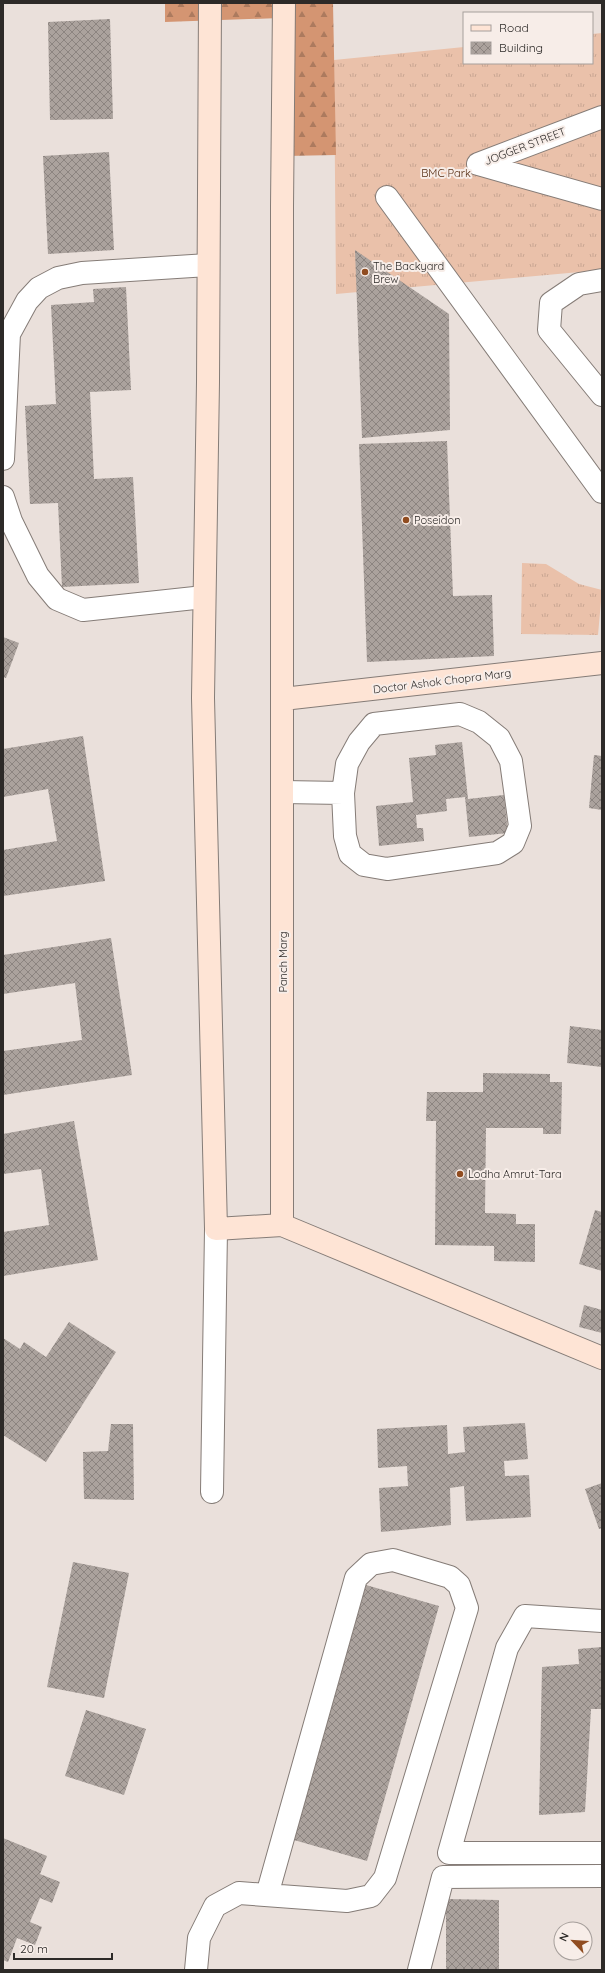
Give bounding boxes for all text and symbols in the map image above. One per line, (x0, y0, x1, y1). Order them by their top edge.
legend (463, 12, 593, 64)
text: Road (499, 20, 529, 35)
text: Building (499, 40, 543, 55)
street label: JOGGER STREET (482, 124, 568, 168)
park label: BMC Park (421, 166, 471, 180)
place label: The Backyard Brew (373, 259, 444, 286)
marker: The Backyard Brew (360, 267, 370, 277)
place label: Poseidon (414, 513, 461, 527)
marker: Poseidon (401, 515, 411, 525)
street label: Doctor Ashok Chopra Marg (372, 666, 512, 696)
street label: Panch Marg (276, 931, 290, 993)
place label: Lodha Amrut-Tara (468, 1167, 562, 1181)
marker: Lodha Amrut-Tara (455, 1169, 465, 1179)
north arrow (553, 1921, 593, 1961)
text: N (556, 1930, 572, 1943)
scale bar (14, 1935, 112, 1961)
text: 20 m (20, 1941, 48, 1956)

